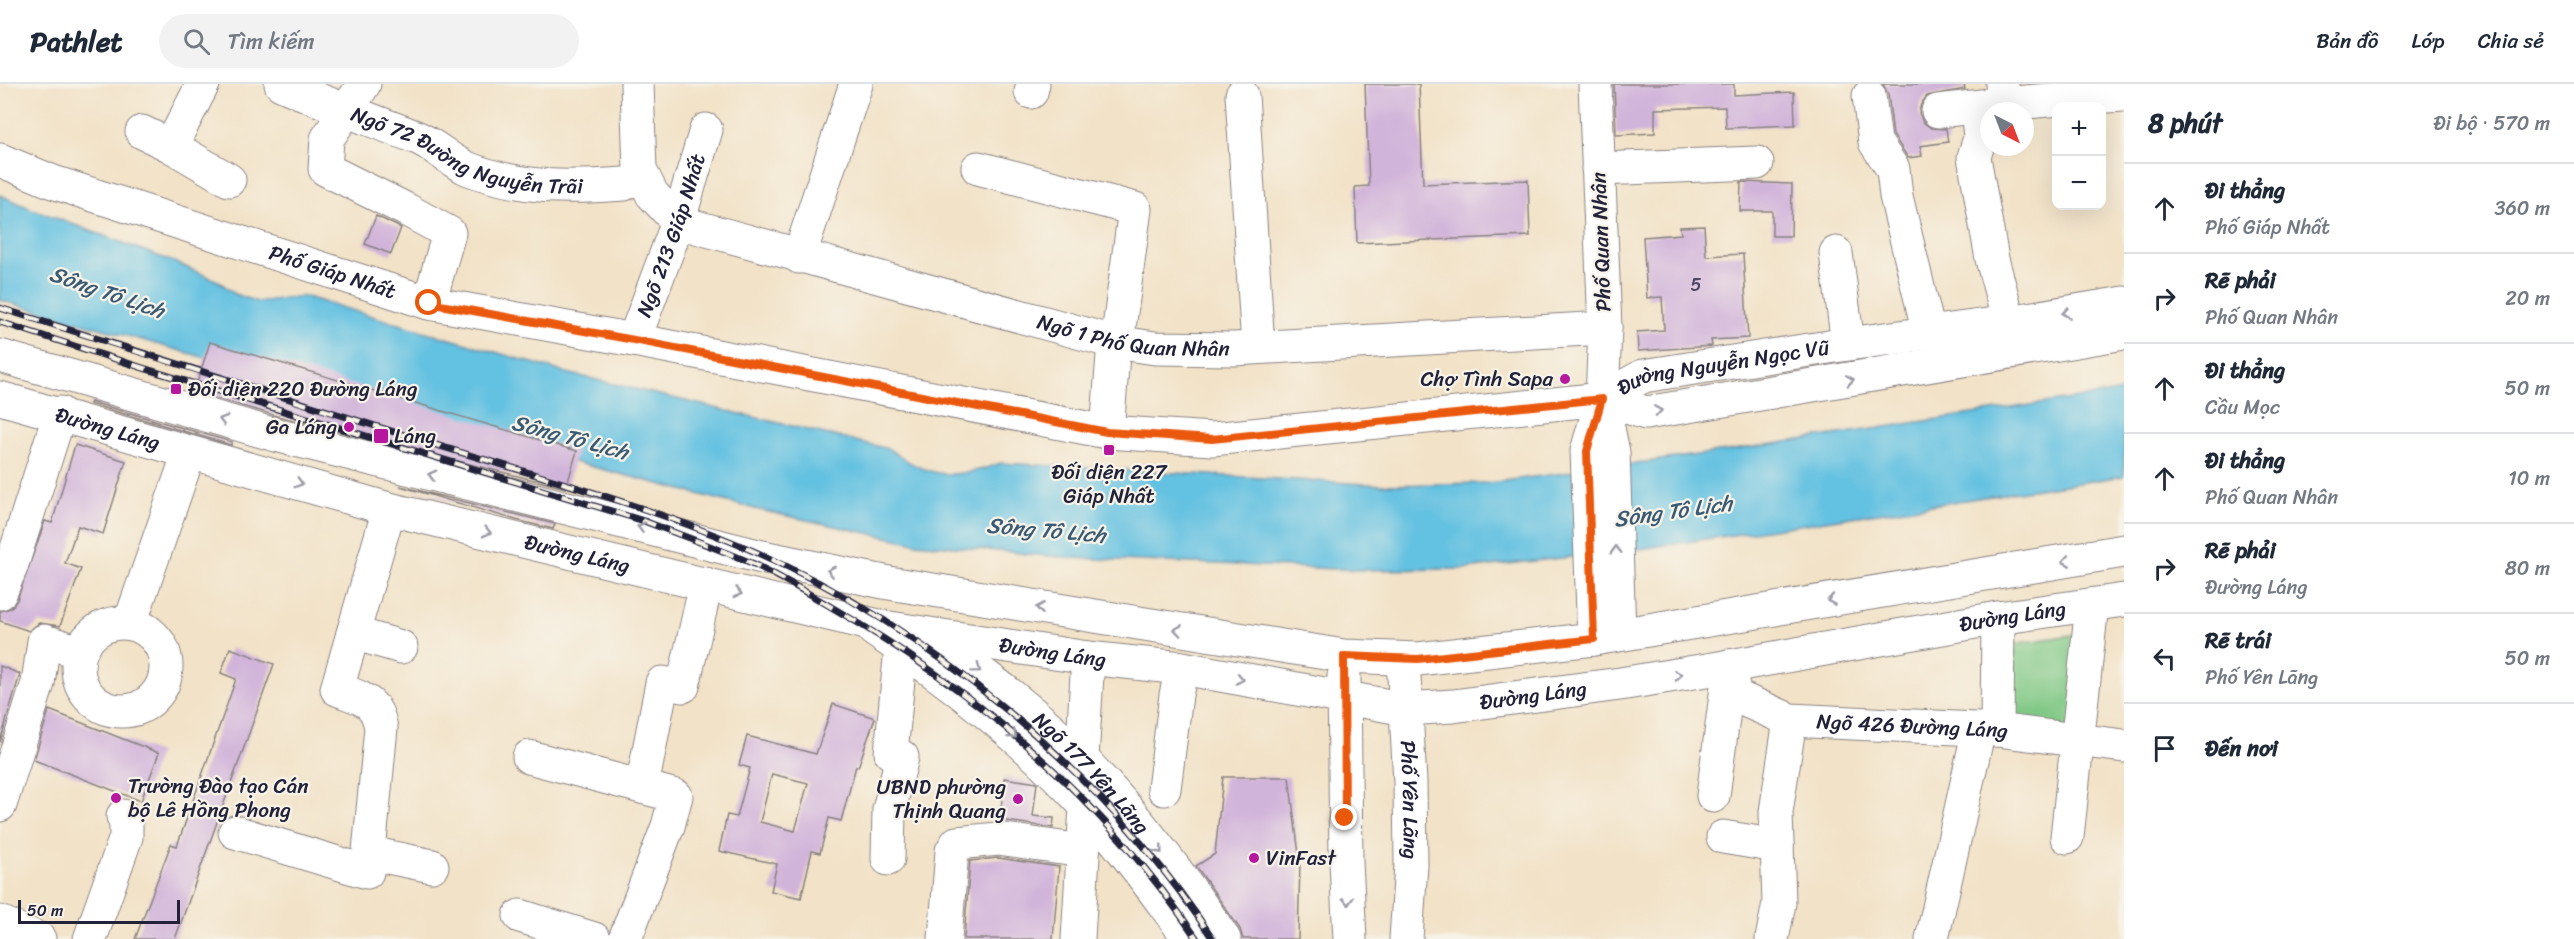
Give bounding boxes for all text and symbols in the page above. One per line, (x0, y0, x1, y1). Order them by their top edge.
search box (159, 14, 579, 68)
text: Pathlet (30, 17, 123, 66)
text: Tìm kiếm (228, 22, 314, 61)
text: Bản đồ (2316, 22, 2378, 60)
text: Lớp (2411, 22, 2445, 60)
text: Chia sẻ (2478, 22, 2544, 60)
icon: search (180, 25, 213, 58)
street label: Ngõ 72 Đường Nguyễn Trãi (346, 95, 584, 205)
text: 8 phút (2148, 100, 2222, 146)
north arrow (1980, 102, 2034, 156)
map controls (2052, 102, 2106, 210)
button: + (2052, 102, 2106, 156)
text: Đi bộ · 570 m (2434, 106, 2550, 141)
street label: Ngõ 213 Giáp Nhất (625, 149, 717, 323)
button: − (2052, 156, 2106, 210)
street label: Phố Quan Nhân (1580, 171, 1622, 313)
text: Đi thẳng (2205, 171, 2285, 210)
text: 360 m (2494, 191, 2550, 226)
icon: ahead (2148, 192, 2181, 225)
text: Phố Giáp Nhất (2205, 210, 2330, 245)
street label: Phố Giáp Nhất (264, 234, 401, 310)
water label: Sông Tô Lịch (44, 254, 172, 331)
text: Rẽ phải (2205, 261, 2276, 300)
house number: 5 (1691, 269, 1702, 301)
text: 20 m (2505, 281, 2550, 316)
icon: right (2148, 282, 2181, 315)
route start (415, 289, 441, 315)
text: Phố Quan Nhân (2205, 300, 2338, 335)
street label: Ngõ 1 Phố Quan Nhân (1033, 303, 1230, 368)
one-way arrow (2062, 306, 2072, 319)
street label: Đường Nguyễn Ngọc Vũ (1609, 328, 1833, 406)
text: Đi thẳng (2205, 351, 2285, 390)
place label: Chợ Tình Sapa (1420, 360, 1553, 398)
place label: Đối diện 220 Đường Láng (188, 370, 418, 408)
text: 50 m (2505, 371, 2550, 406)
marker: Chợ Tình Sapa (1558, 372, 1572, 386)
icon: ahead (2148, 372, 2181, 405)
one-way arrow (1845, 374, 1855, 387)
marker: Đối diện 220 Đường Láng (169, 382, 183, 396)
text: Cầu Mọc (2205, 390, 2280, 425)
street label: Đường Láng (51, 396, 165, 462)
water label: Sông Tô Lịch (507, 403, 635, 472)
one-way arrow (1653, 406, 1662, 418)
place label: Ga Láng (266, 408, 337, 446)
one-way arrow (218, 414, 228, 427)
place label: Láng (394, 417, 437, 455)
marker: Ga Láng (342, 420, 356, 434)
marker: Láng (372, 427, 390, 445)
text: Đi thẳng (2205, 441, 2285, 480)
marker: Đối diện 227 Giáp Nhất (1102, 443, 1116, 457)
place label: Đối diện 227 Giáp Nhất (1051, 453, 1169, 515)
text: 10 m (2508, 461, 2550, 496)
icon: ahead (2148, 462, 2181, 495)
one-way arrow (427, 470, 437, 483)
one-way arrow (293, 476, 303, 488)
text: Phố Quan Nhân (2205, 480, 2338, 515)
water label: Sông Tô Lịch (1611, 483, 1737, 539)
water label: Sông Tô Lịch (985, 505, 1109, 555)
one-way arrow (637, 522, 647, 535)
street label: Đường Láng (520, 523, 634, 585)
one-way arrow (482, 525, 492, 538)
text: Rẽ phải (2205, 531, 2276, 570)
one-way arrow (1610, 546, 1622, 555)
text: 80 m (2505, 551, 2550, 586)
icon: right (2148, 552, 2181, 585)
one-way arrow (2062, 554, 2071, 566)
one-way arrow (827, 565, 837, 578)
text: Đường Láng (2205, 570, 2308, 605)
one-way arrow (733, 585, 743, 598)
street label: Đường Láng (1956, 589, 2069, 644)
one-way arrow (1826, 593, 1836, 606)
one-way arrow (1035, 602, 1045, 615)
text: Rẽ trái (2205, 621, 2271, 660)
one-way arrow (1173, 624, 1182, 636)
street label: Đường Láng (997, 626, 1108, 679)
text: 50 m (2505, 641, 2550, 676)
icon: left (2148, 642, 2181, 675)
text: Phố Yên Lãng (2205, 660, 2318, 695)
one-way arrow (970, 662, 981, 673)
one-way arrow (1673, 669, 1682, 681)
street label: Đường Láng (1477, 670, 1589, 721)
one-way arrow (1234, 672, 1244, 685)
street label: Ngõ 177 Yên Lãng (1024, 702, 1160, 843)
street label: Ngõ 426 Đường Láng (1816, 702, 2011, 750)
one-way arrow (1006, 728, 1017, 739)
text: Đến nơi (2205, 729, 2278, 768)
icon: arrive (2148, 732, 2181, 765)
street label: Phố Yên Lãng (1389, 739, 1430, 860)
place label: Trường Đào tạo Cán bộ Lê Hồng Phong (128, 767, 309, 829)
place label: UBND phường Thịnh Quang (877, 768, 1006, 830)
marker: Trường Đào tạo Cán bộ Lê Hồng Phong (109, 791, 123, 805)
marker: UBND phường Thịnh Quang (1011, 792, 1025, 806)
route end (1331, 804, 1357, 830)
place label: VinFast (1266, 839, 1337, 877)
one-way arrow (1152, 844, 1163, 855)
marker: VinFast (1247, 851, 1261, 865)
text: 50 m (27, 896, 63, 925)
one-way arrow (1341, 896, 1354, 905)
scale bar (18, 897, 180, 924)

